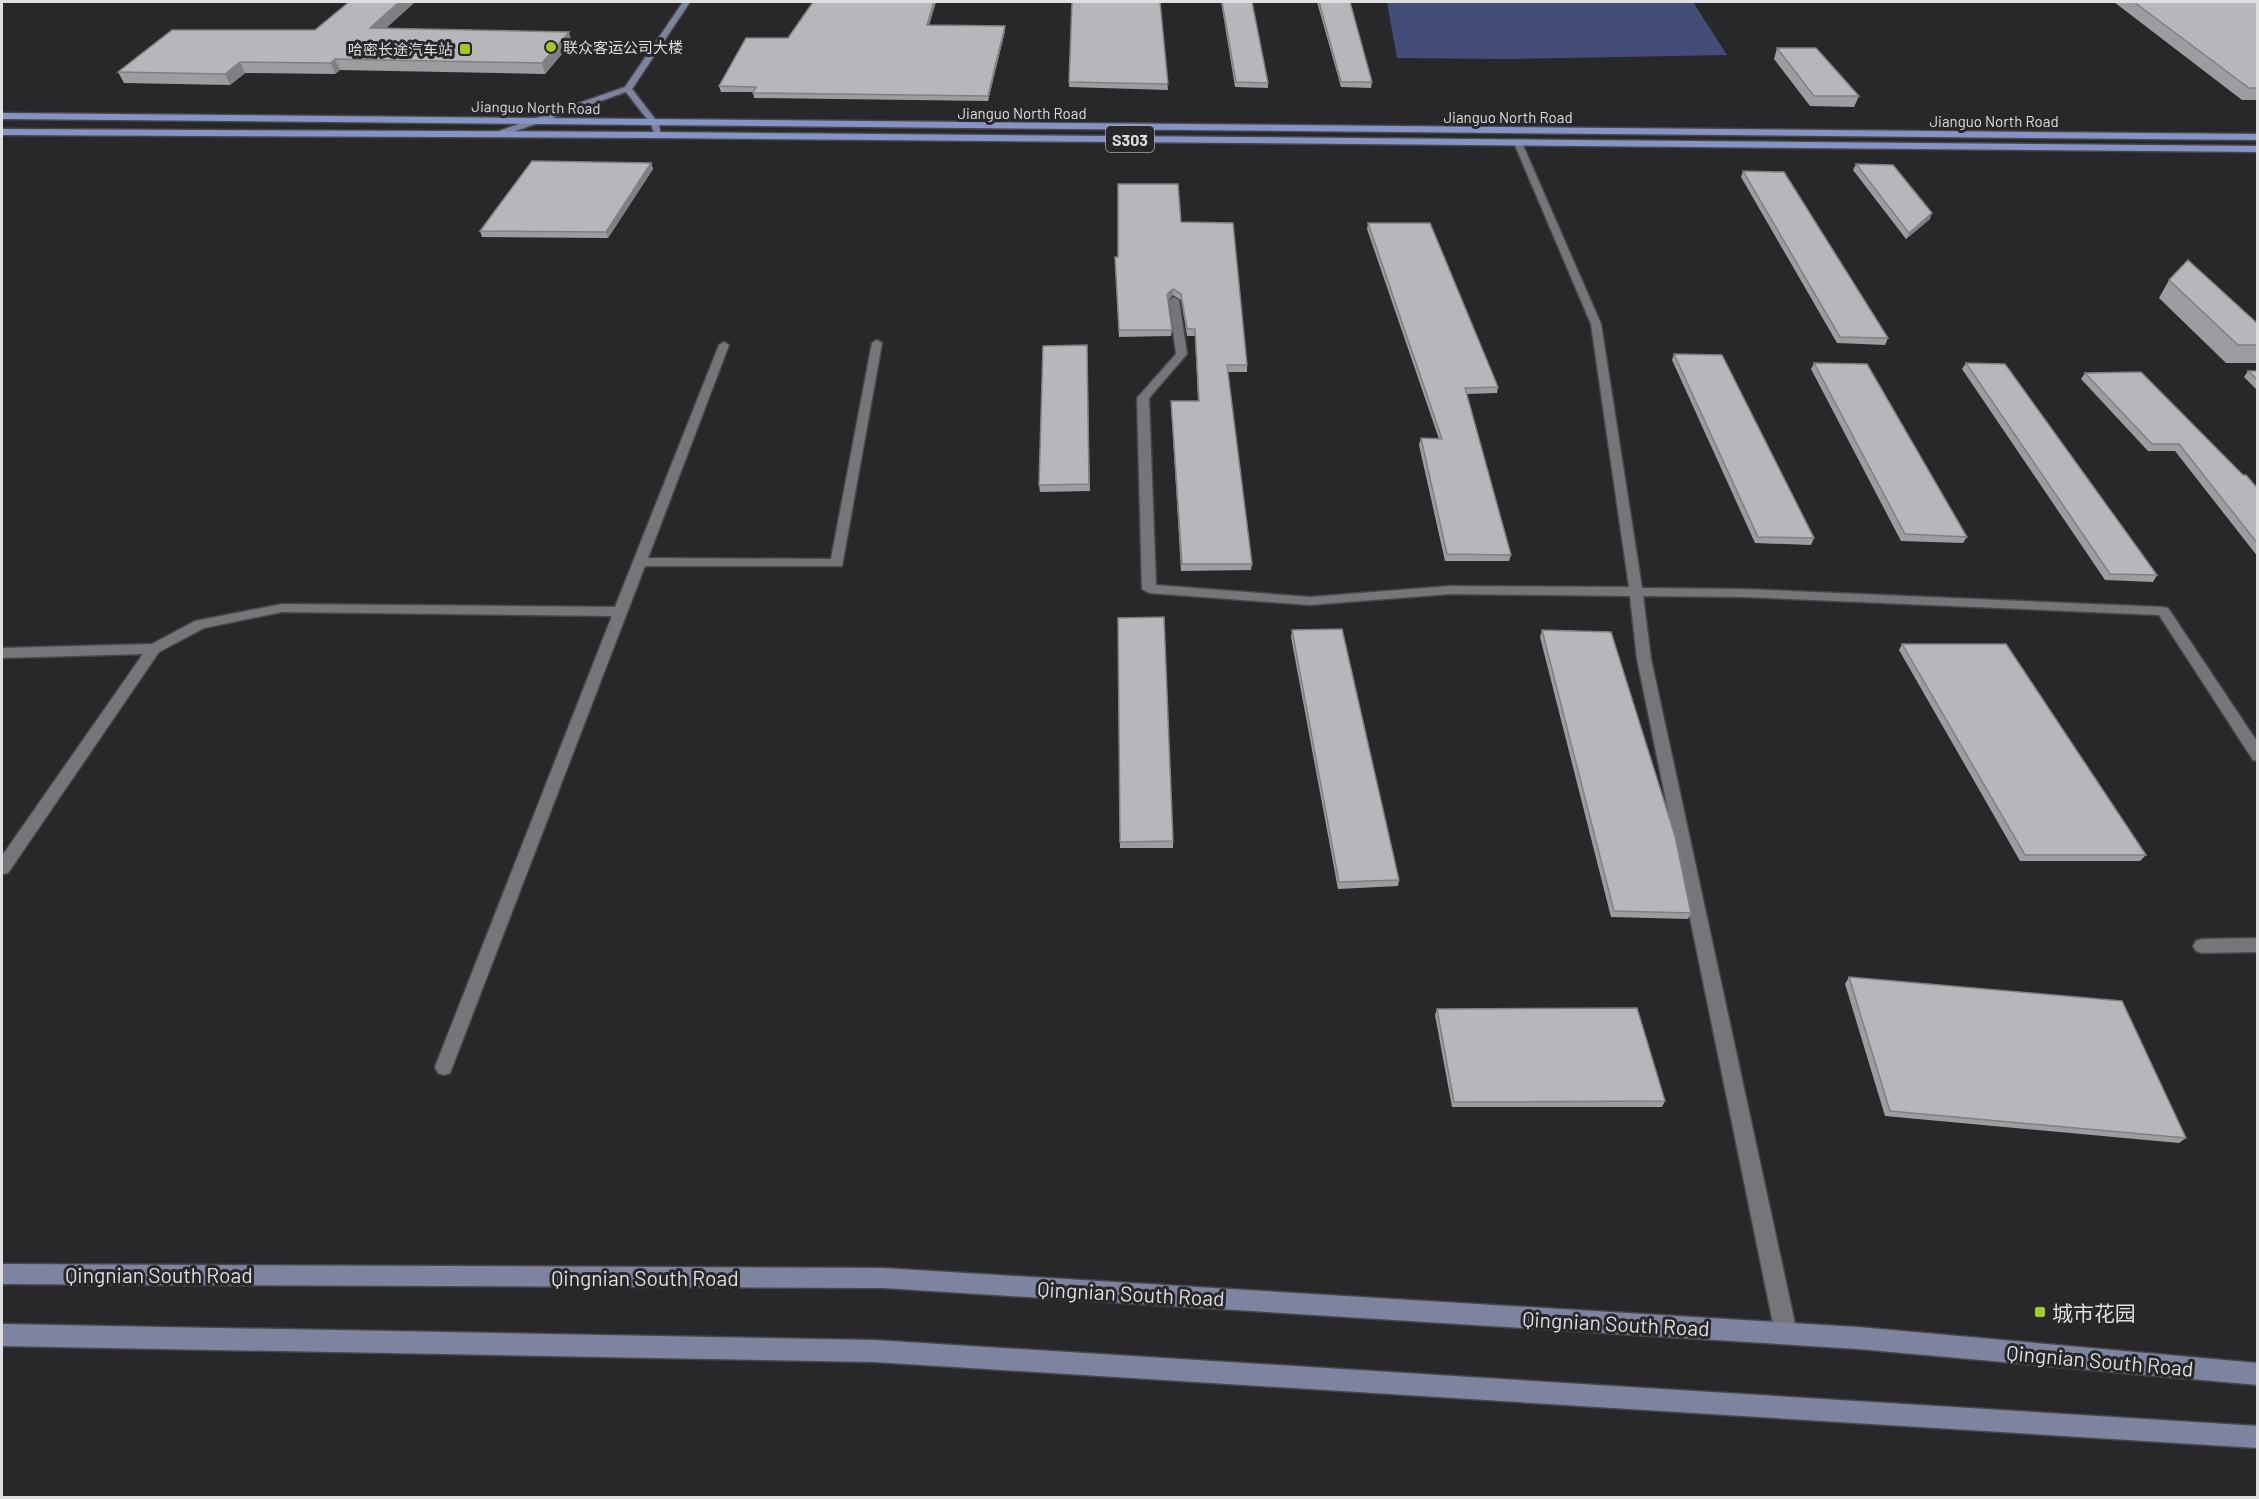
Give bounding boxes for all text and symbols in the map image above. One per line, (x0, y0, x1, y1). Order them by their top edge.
place label: 联众客运公司大楼 (563, 38, 683, 56)
place label: 哈密长途汽车站 (348, 40, 453, 58)
marker: 联众客运公司大楼 (544, 40, 558, 54)
marker: 哈密长途汽车站 (458, 42, 472, 56)
street label: Jianguo North Road (471, 97, 601, 117)
street label: Jianguo North Road (957, 104, 1087, 122)
street label: Jianguo North Road (1443, 108, 1573, 126)
street label: Jianguo North Road (1929, 112, 2059, 130)
road number: S303 (1106, 126, 1154, 152)
street label: Qingnian South Road (65, 1262, 253, 1287)
street label: Qingnian South Road (551, 1265, 739, 1290)
street label: Qingnian South Road (1037, 1276, 1225, 1310)
place label: 城市花园 (2052, 1300, 2136, 1325)
marker: 城市花园 (2033, 1305, 2047, 1319)
street label: Qingnian South Road (1522, 1306, 1710, 1340)
street label: Qingnian South Road (2006, 1339, 2194, 1381)

